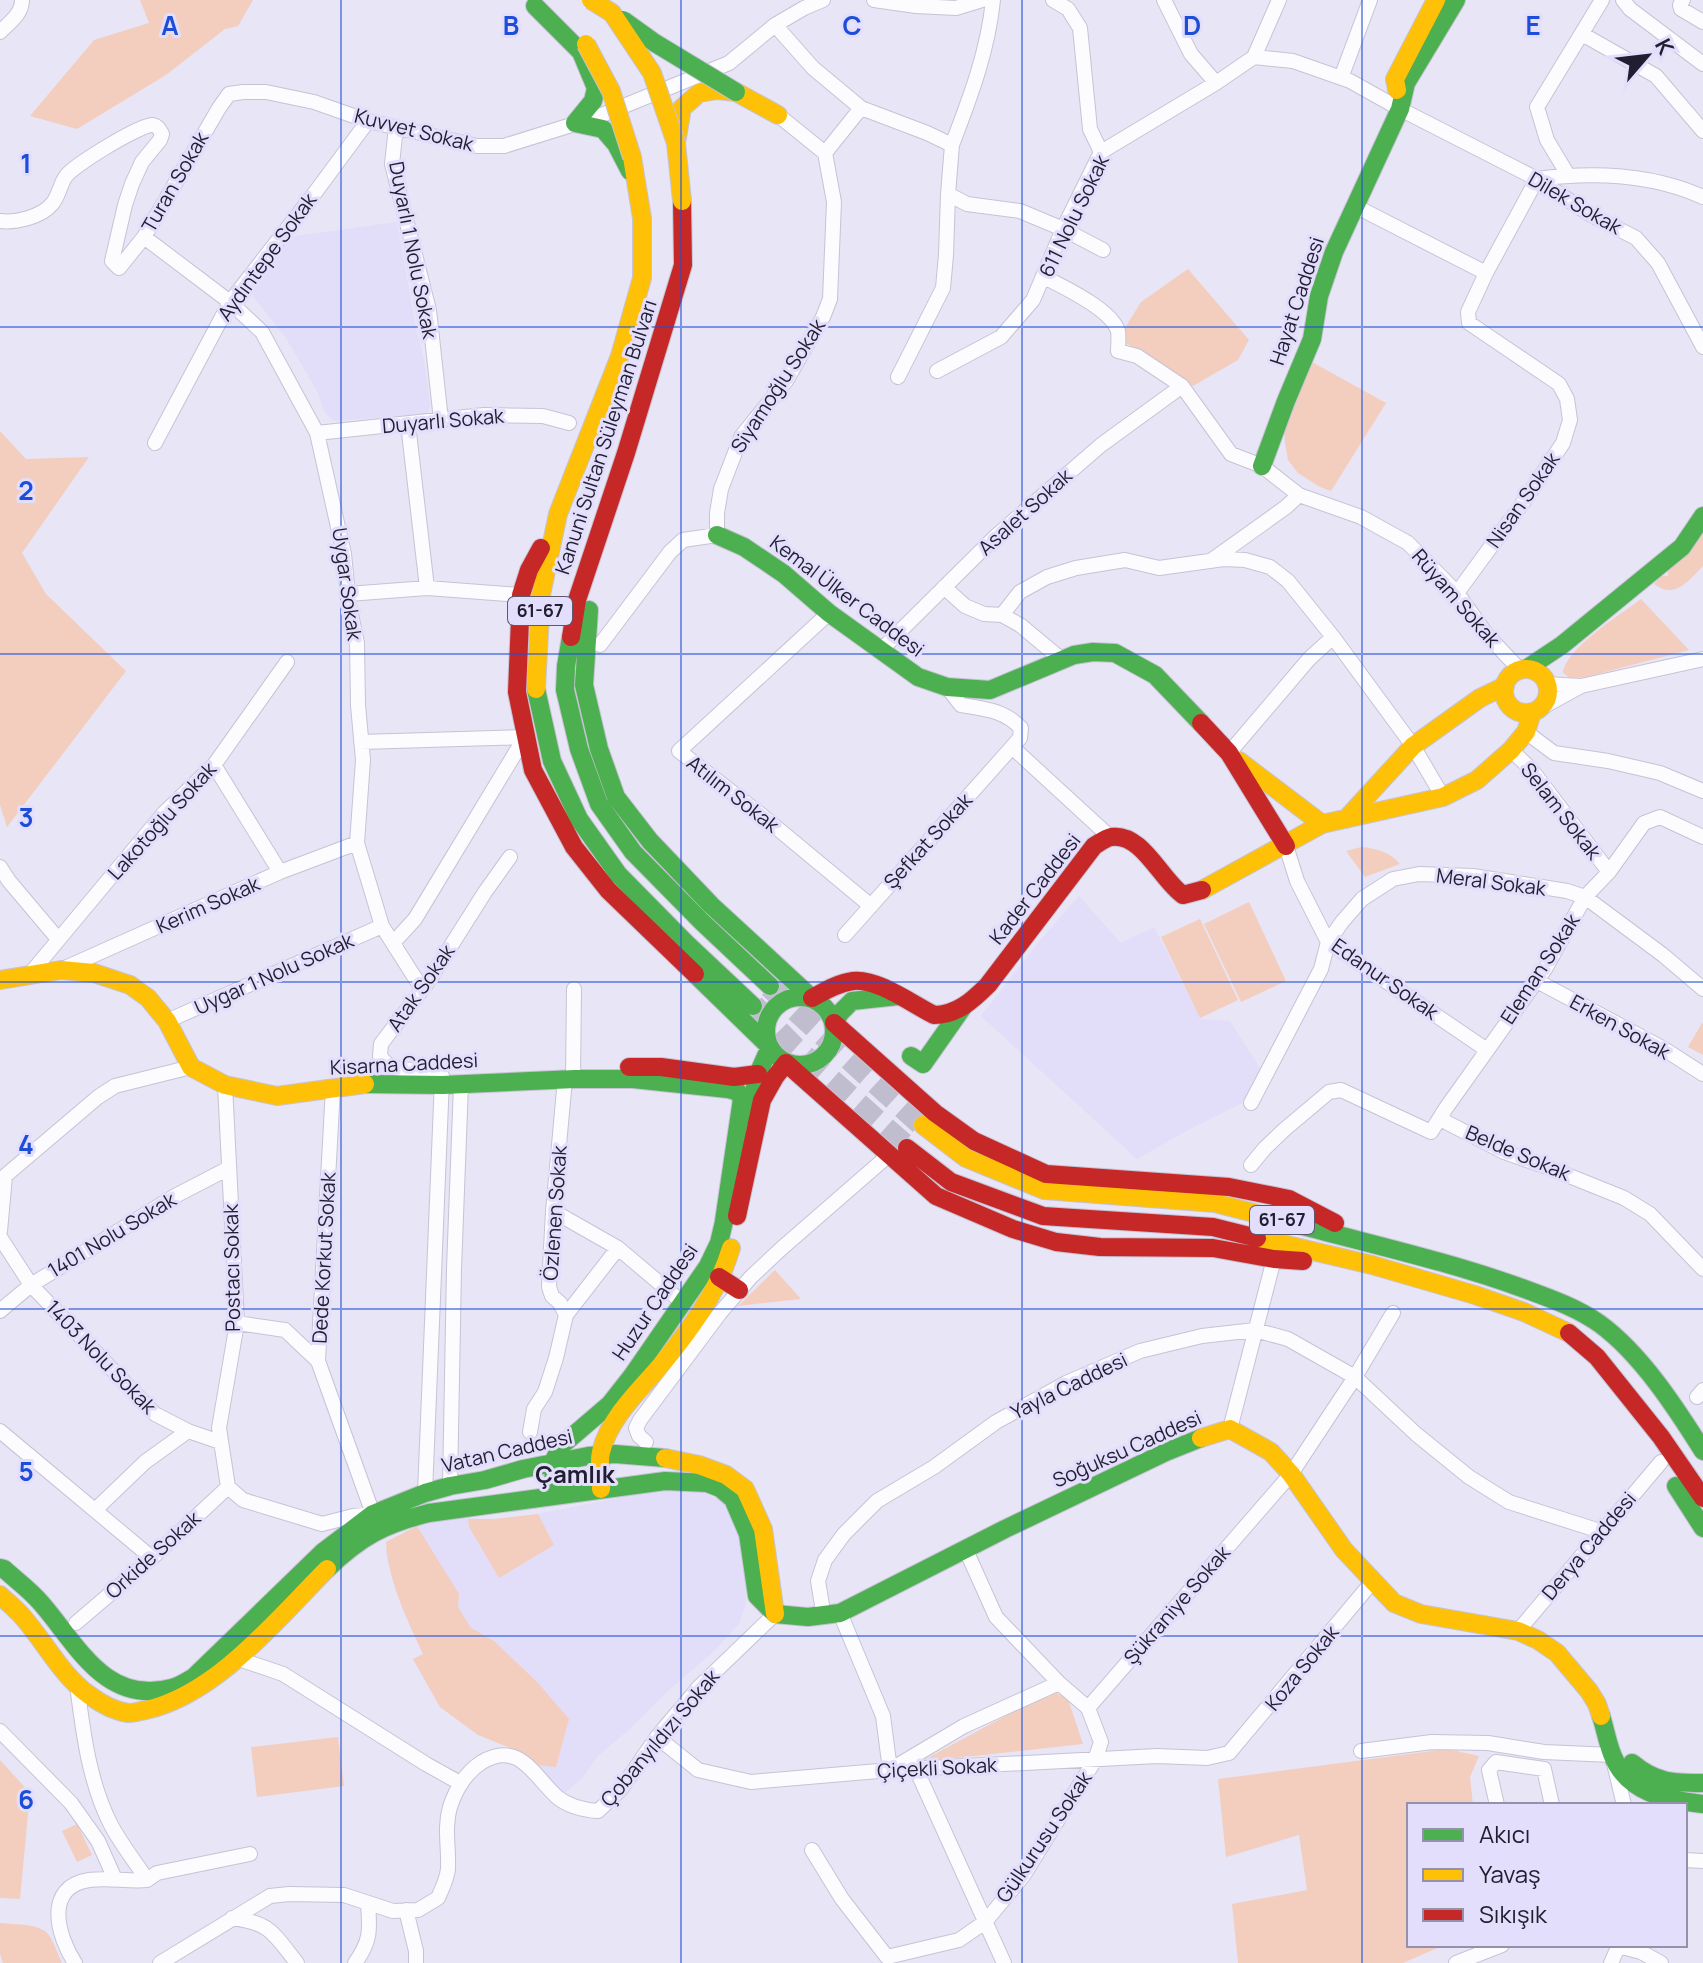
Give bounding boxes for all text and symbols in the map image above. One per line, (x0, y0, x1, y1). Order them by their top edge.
text: A (161, 7, 179, 43)
text: B (503, 7, 519, 43)
text: C (842, 7, 862, 43)
text: D (1183, 7, 1201, 43)
text: E (1525, 7, 1541, 43)
north arrow (1607, 16, 1687, 96)
text: K (1648, 33, 1682, 61)
street label: Kuvvet Sokak (352, 102, 478, 158)
street label: Turan Sokak (135, 126, 215, 237)
text: 1 (20, 145, 32, 181)
street label: 611 Nolu Sokak (1032, 149, 1115, 281)
street label: Duyarlı 1 Nolu Sokak (383, 159, 444, 342)
street label: Dilek Sokak (1524, 165, 1628, 241)
street label: Aydıntepe Sokak (211, 186, 323, 326)
street label: Hayat Caddesi (1263, 233, 1330, 368)
street label: Kanuni Sultan Süleyman Bulvarı (548, 296, 663, 578)
street label: Siyamoğlu Sokak (724, 313, 832, 458)
street label: Duyarlı Sokak (381, 402, 506, 439)
street label: Nisan Sokak (1480, 446, 1566, 553)
street label: Asalet Sokak (972, 461, 1078, 561)
text: 2 (18, 472, 34, 508)
street label: Uygar Sokak (326, 526, 369, 643)
street label: Kemal Ülker Caddesi (765, 529, 930, 663)
street label: Rüyam Sokak (1406, 543, 1507, 653)
road number: 61-67 (508, 597, 572, 625)
street label: Atılım Sokak (682, 749, 786, 839)
street label: Lakotoğlu Sokak (101, 755, 223, 885)
street label: Selam Sokak (1515, 757, 1608, 866)
street label: Şefkat Sokak (877, 786, 978, 894)
text: 3 (18, 799, 34, 835)
street label: Kader Caddesi (983, 828, 1086, 950)
street label: Meral Sokak (1435, 861, 1548, 902)
street label: Kerim Sokak (152, 869, 265, 939)
street label: Eleman Sokak (1494, 907, 1586, 1029)
street label: Uygar 1 Nolu Sokak (190, 926, 359, 1021)
street label: Edanur Sokak (1327, 932, 1445, 1026)
street label: Atak Sokak (381, 938, 461, 1037)
street label: Erken Sokak (1565, 988, 1676, 1066)
street label: Kisarna Caddesi (329, 1046, 479, 1081)
street label: Belde Sokak (1462, 1118, 1576, 1187)
text: 4 (18, 1126, 34, 1162)
street label: Özlenen Sokak (536, 1143, 573, 1281)
street label: Dede Korkut Sokak (306, 1170, 342, 1344)
street label: 1401 Nolu Sokak (43, 1185, 182, 1283)
street label: Postacı Sokak (217, 1203, 246, 1332)
road number: 61-67 (1250, 1206, 1314, 1234)
street label: Huzur Caddesi (606, 1238, 704, 1365)
street label: 1403 Nolu Sokak (40, 1294, 163, 1420)
street label: Yayla Caddesi (1006, 1346, 1131, 1425)
street label: Soğuksu Caddesi (1048, 1404, 1205, 1493)
street label: Vatan Caddesi (439, 1422, 575, 1479)
text: 5 (18, 1453, 34, 1489)
district label: Çamlık (535, 1457, 616, 1490)
street label: Derya Caddesi (1535, 1486, 1642, 1605)
street label: Orkide Sokak (99, 1504, 207, 1604)
street label: Şükraniye Sokak (1117, 1539, 1237, 1670)
street label: Koza Sokak (1259, 1618, 1345, 1716)
street label: Çobanyıldızı Sokak (594, 1663, 726, 1812)
street label: Çiçekli Sokak (876, 1751, 999, 1784)
street label: Gülkurusu Sokak (990, 1765, 1098, 1908)
text: 6 (18, 1781, 34, 1817)
legend (1407, 1803, 1687, 1947)
text: Akıcı (1479, 1817, 1530, 1850)
text: Yavaş (1479, 1857, 1541, 1890)
text: Sıkışık (1479, 1897, 1548, 1930)

